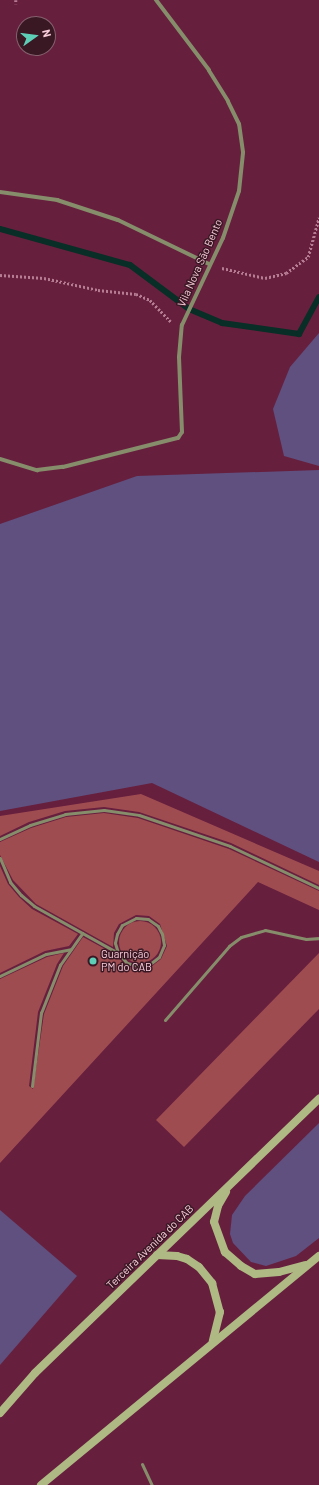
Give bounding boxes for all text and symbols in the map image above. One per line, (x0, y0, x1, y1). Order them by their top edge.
north arrow (16, 16, 56, 56)
text: N (40, 28, 54, 38)
street label: Vila Nova São Bento (175, 217, 225, 309)
place label: Guarnição PM do CAB (101, 948, 152, 974)
marker: Guarnição PM do CAB (88, 956, 98, 966)
street label: Terceira Avenida do CAB (104, 1202, 196, 1292)

